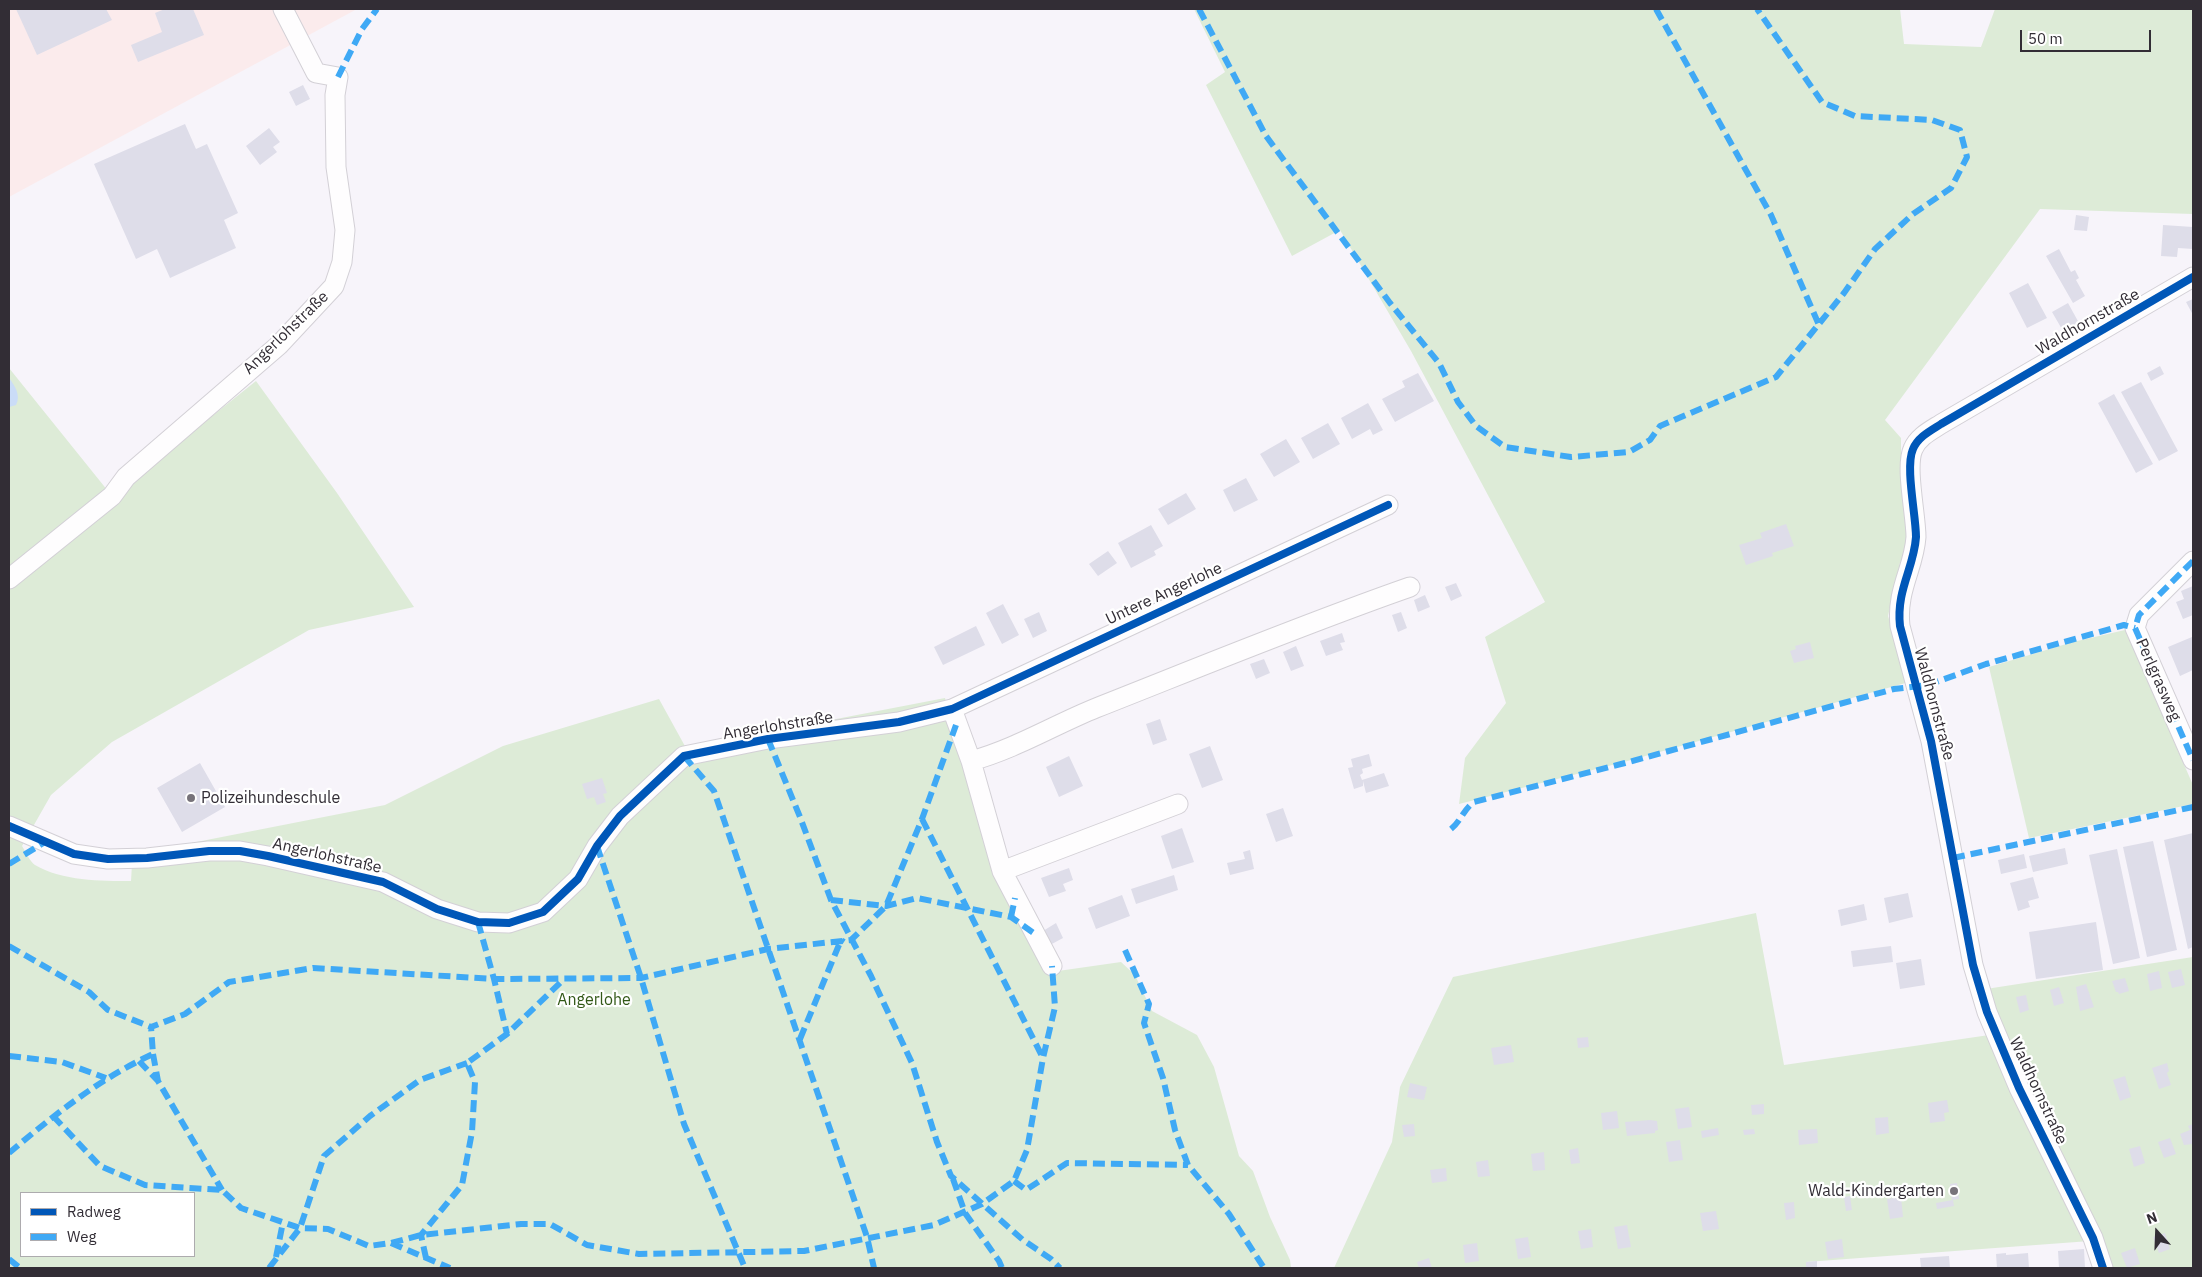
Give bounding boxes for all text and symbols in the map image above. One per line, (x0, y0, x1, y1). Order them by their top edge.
scale bar (2022, 20, 2153, 52)
text: 50 m (2028, 29, 2063, 48)
street label: Waldhornstraße (2033, 285, 2143, 359)
street label: Angerlohstraße (239, 287, 333, 379)
street label: Untere Angerlohe (1103, 559, 1225, 629)
street label: Perlgrasweg (2131, 636, 2185, 724)
street label: Waldhornstraße (1910, 646, 1958, 762)
street label: Angerlohstraße (721, 708, 835, 744)
place label: Polizeihundeschule (201, 788, 340, 808)
marker: Polizeihundeschule (185, 792, 197, 804)
street label: Angerlohstraße (271, 834, 383, 878)
park label: Angerlohe (557, 990, 631, 1010)
street label: Waldhornstraße (2005, 1034, 2071, 1148)
place label: Wald-Kindergarten (1808, 1181, 1944, 1201)
marker: Wald-Kindergarten (1948, 1185, 1960, 1197)
legend (20, 1192, 195, 1257)
text: Radweg (67, 1202, 121, 1221)
north arrow (2132, 1207, 2182, 1257)
text: N (2144, 1208, 2160, 1228)
text: Weg (67, 1227, 96, 1246)

